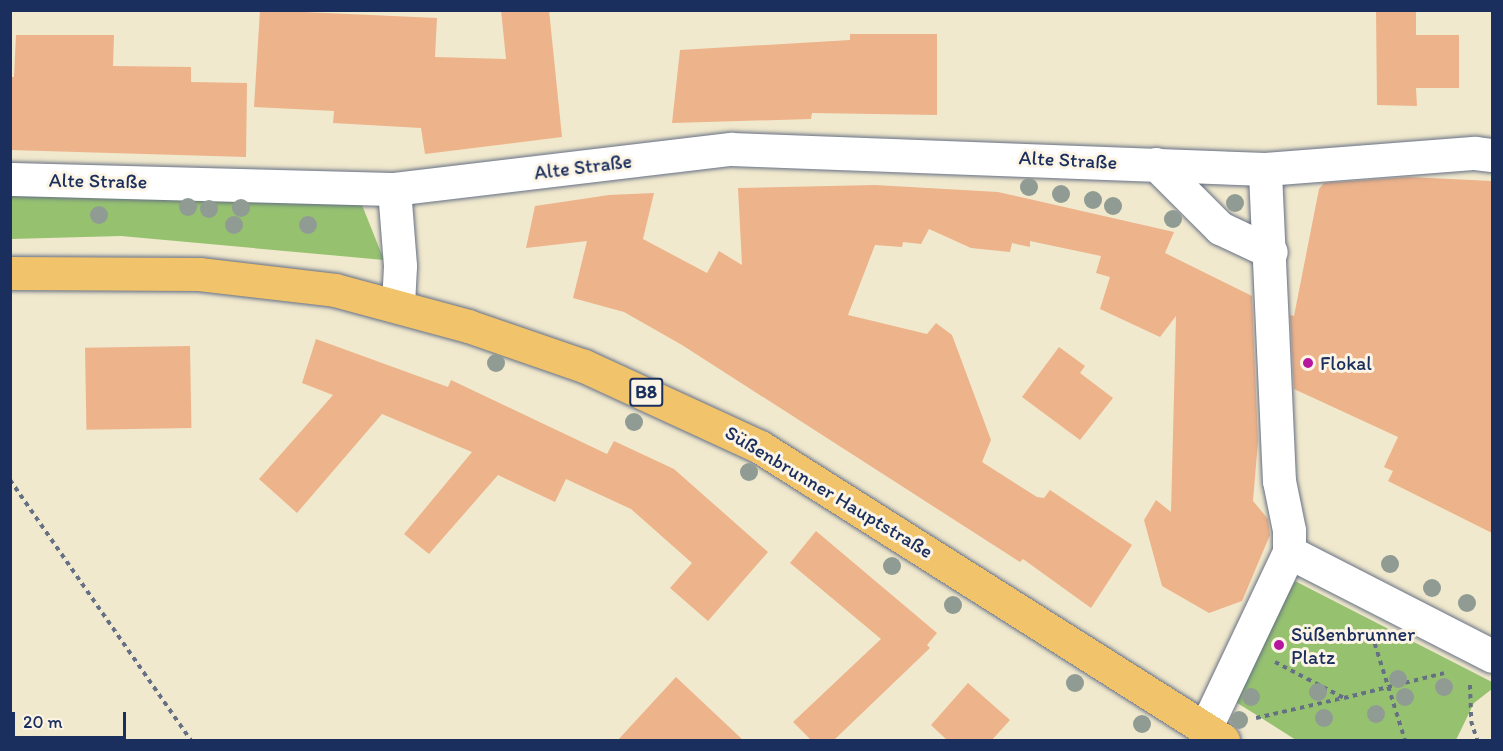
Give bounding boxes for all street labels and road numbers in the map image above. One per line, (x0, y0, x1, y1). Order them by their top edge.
street label: Alte Straße (1018, 145, 1118, 175)
street label: Alte Straße (533, 149, 633, 185)
street label: Alte Straße (49, 168, 147, 194)
road number: B8 (628, 377, 664, 407)
street label: Süßenbrunner Hauptstraße (721, 420, 937, 564)

